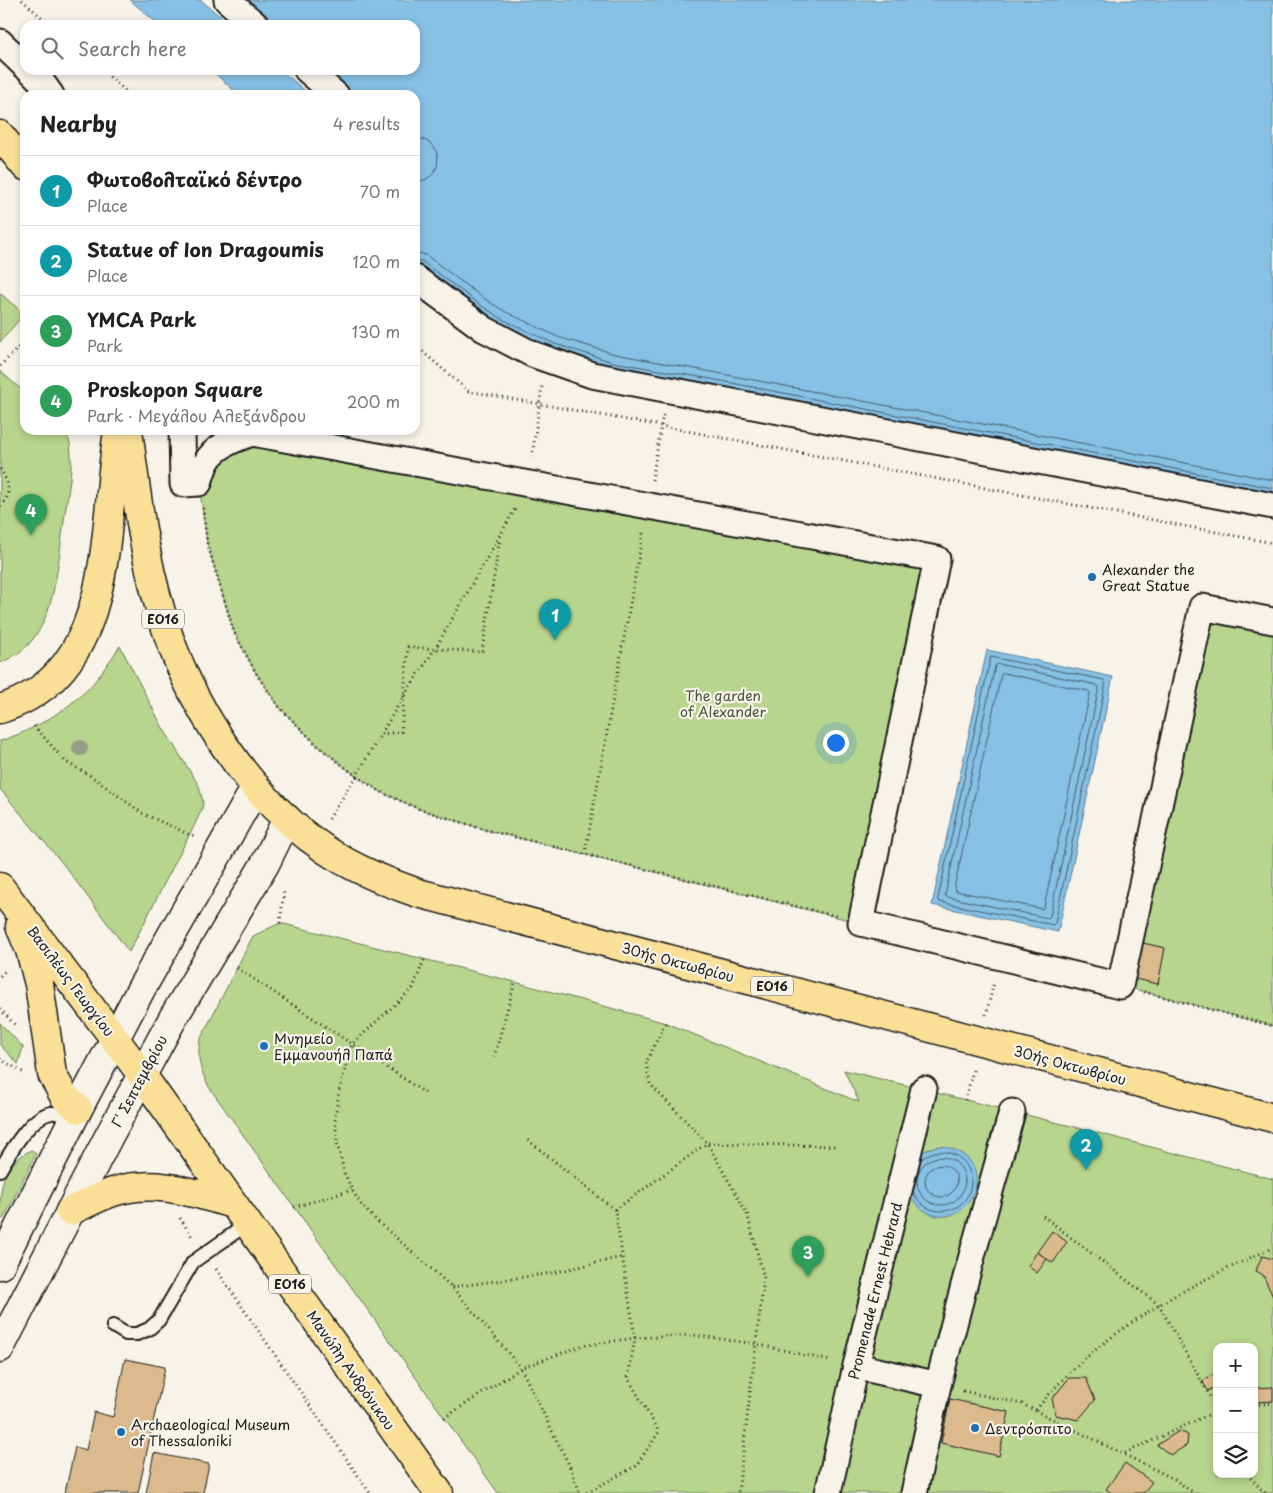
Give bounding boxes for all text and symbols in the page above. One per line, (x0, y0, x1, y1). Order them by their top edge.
search box (20, 20, 420, 75)
icon: search (38, 34, 66, 62)
text: Search here (78, 34, 187, 62)
text: Nearby (40, 107, 117, 139)
text: 4 results (333, 111, 400, 135)
text: Φωτοβολταϊκό δέντρο (87, 165, 302, 193)
text: 1 (52, 179, 60, 203)
text: 70 m (360, 179, 400, 203)
text: Place (87, 193, 128, 217)
text: Statue of Ion Dragoumis (87, 235, 324, 263)
text: 2 (50, 249, 62, 273)
text: 120 m (353, 249, 400, 273)
text: Place (87, 263, 128, 287)
text: YMCA Park (87, 305, 196, 333)
text: 3 (51, 319, 61, 343)
text: 130 m (352, 319, 400, 343)
text: Park (87, 333, 123, 357)
text: Proskopon Square (87, 375, 263, 403)
text: 4 (51, 389, 61, 413)
text: 200 m (347, 389, 400, 413)
text: Park · Μεγάλου Αλεξάνδρου (87, 403, 306, 427)
pin: 4 (15, 494, 47, 535)
place label: Alexander the Great Statue (1102, 559, 1195, 596)
marker: Alexander the Great Statue (1086, 571, 1098, 583)
pin: 1 (539, 599, 571, 640)
road number: ΕΟ16 (142, 610, 184, 628)
park label: The garden of Alexander (680, 685, 767, 722)
your location (823, 730, 849, 756)
street label: Βασιλέως Γεωργίου (22, 921, 120, 1041)
street label: 30ής Οκτωβρίου (619, 937, 737, 987)
road number: ΕΟ16 (751, 976, 793, 996)
place label: Μνημείο Εμμανουήλ Παπά (274, 1028, 393, 1065)
street label: Γ' Σεπτεμβρίου (106, 1031, 172, 1131)
marker: Μνημείο Εμμανουήλ Παπά (258, 1040, 270, 1052)
street label: 30ής Οκτωβρίου (1011, 1040, 1129, 1090)
pin: 2 (1070, 1129, 1102, 1170)
street label: Promenade Ernest Hebrard (843, 1200, 907, 1382)
pin: 3 (792, 1236, 824, 1277)
road number: ΕΟ16 (269, 1274, 311, 1294)
street label: Μανώλη Ανδρόνικου (302, 1306, 400, 1434)
map controls (1213, 1343, 1258, 1478)
button: + (1213, 1343, 1258, 1388)
button: − (1213, 1388, 1258, 1433)
place label: Archaeological Museum of Thessaloniki (131, 1414, 290, 1451)
place label: Δεντρόσπιτο (985, 1418, 1072, 1439)
marker: Δεντρόσπιτο (969, 1422, 981, 1434)
marker: Archaeological Museum of Thessaloniki (115, 1426, 127, 1438)
button: layers (1213, 1433, 1258, 1478)

